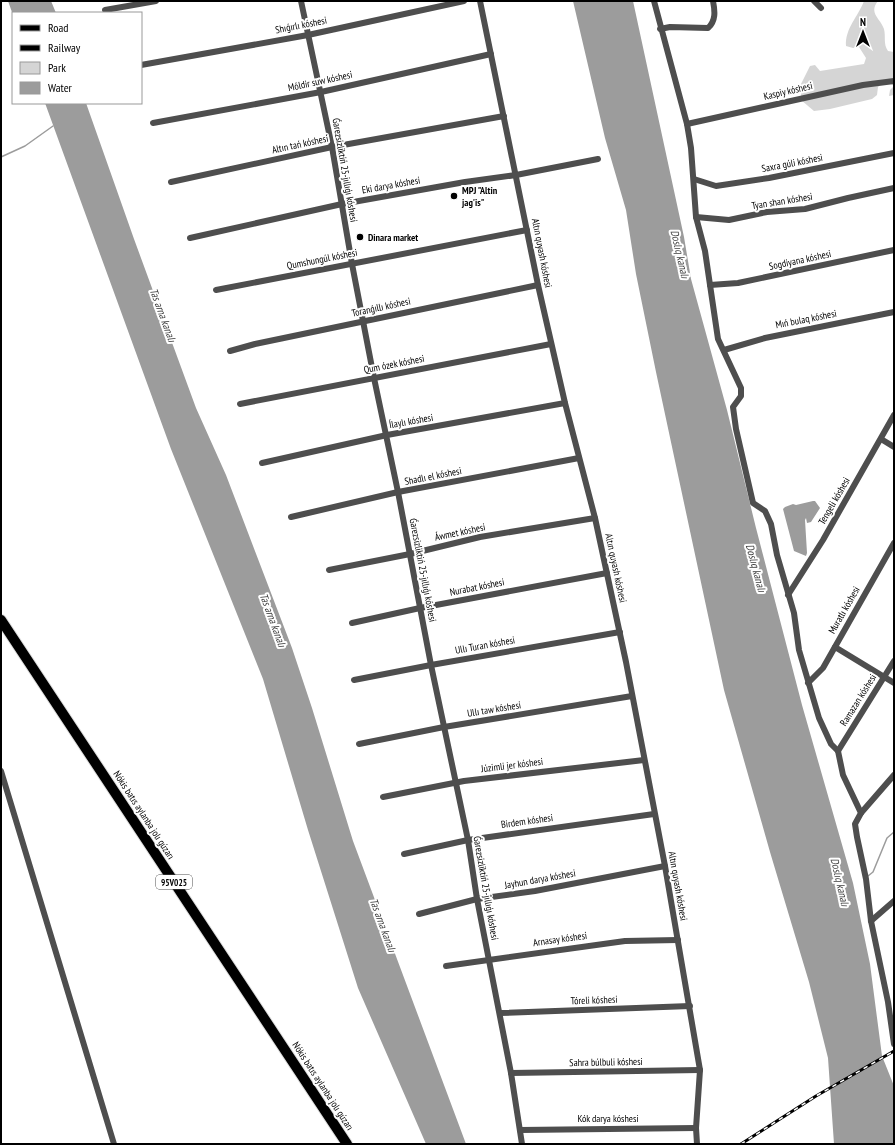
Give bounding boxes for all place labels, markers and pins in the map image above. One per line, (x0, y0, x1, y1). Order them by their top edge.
place label: MPJ "Altin jag'is" (461, 184, 498, 209)
marker: MPJ "Altin jag'is" (449, 191, 459, 201)
place label: Dinara market (368, 231, 418, 244)
marker: Dinara market (355, 232, 365, 242)

